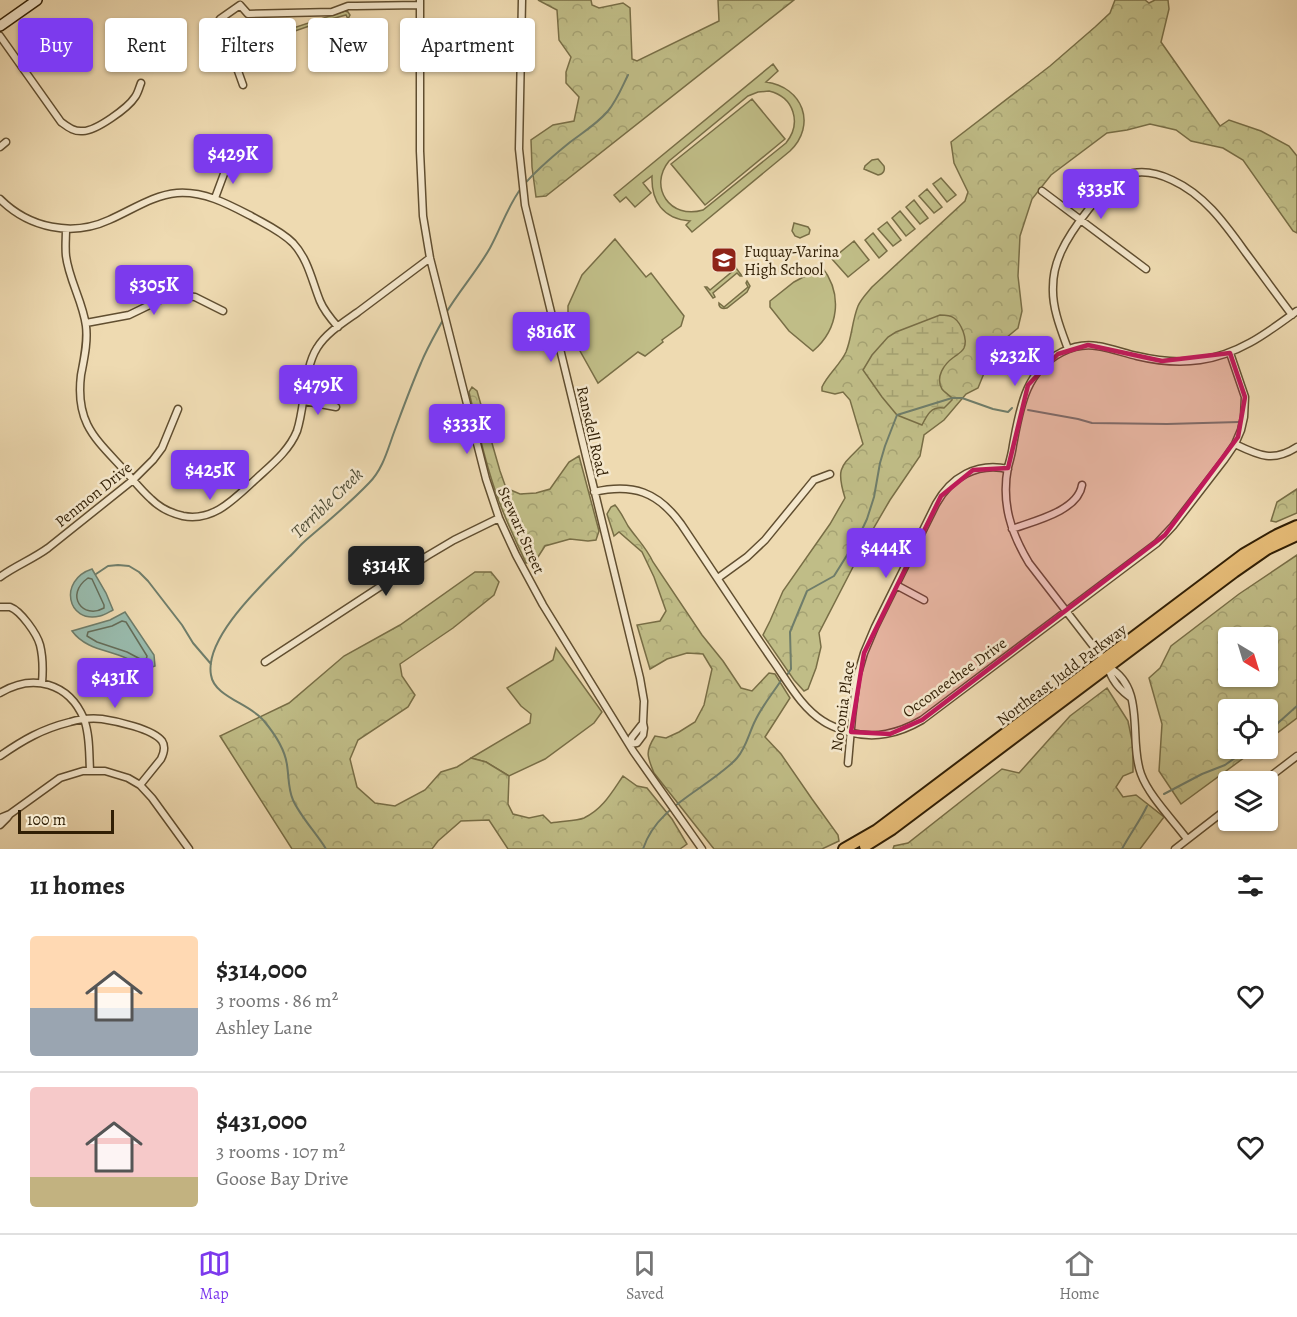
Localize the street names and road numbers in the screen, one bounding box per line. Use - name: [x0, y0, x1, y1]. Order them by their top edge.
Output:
- street label: Ransdell Road: [571, 384, 613, 479]
- street label: Penmon Drive: [51, 457, 137, 533]
- street label: Stewart Street: [492, 483, 550, 578]
- street label: Northeast Judd Parkway: [992, 618, 1132, 731]
- street label: Occoneechee Drive: [898, 632, 1011, 723]
- street label: Noconia Place: [826, 659, 860, 753]

